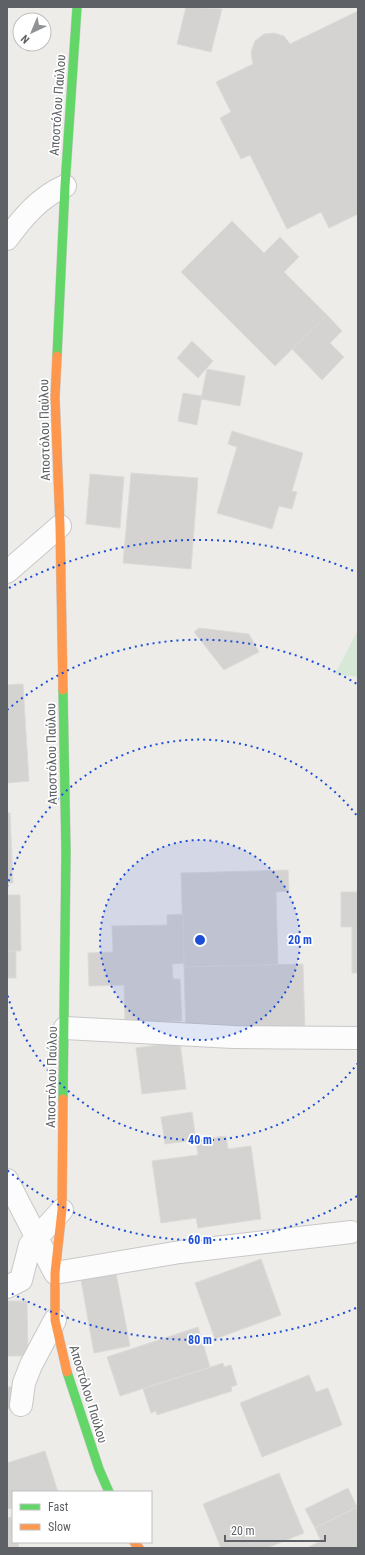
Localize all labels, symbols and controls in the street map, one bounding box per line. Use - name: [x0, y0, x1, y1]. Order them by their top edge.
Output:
- north arrow: [12, 12, 52, 52]
- text: N: [18, 32, 32, 46]
- street label: Αποστόλου Παύλου: [46, 54, 69, 156]
- street label: Αποστόλου Παύλου: [36, 379, 53, 481]
- street label: Αποστόλου Παύλου: [43, 703, 60, 805]
- centre of rings: [193, 933, 207, 947]
- text: 20 m: [288, 933, 312, 947]
- street label: Αποστόλου Παύλου: [43, 1026, 60, 1128]
- text: 40 m: [188, 1133, 212, 1147]
- text: 60 m: [188, 1233, 212, 1247]
- text: 80 m: [188, 1333, 212, 1347]
- street label: Αποστόλου Παύλου: [66, 1343, 111, 1445]
- legend: [12, 1491, 152, 1543]
- text: Fast: [48, 1500, 69, 1514]
- scale bar: [225, 1517, 325, 1543]
- text: Slow: [48, 1520, 71, 1534]
- text: 20 m: [231, 1524, 255, 1538]

